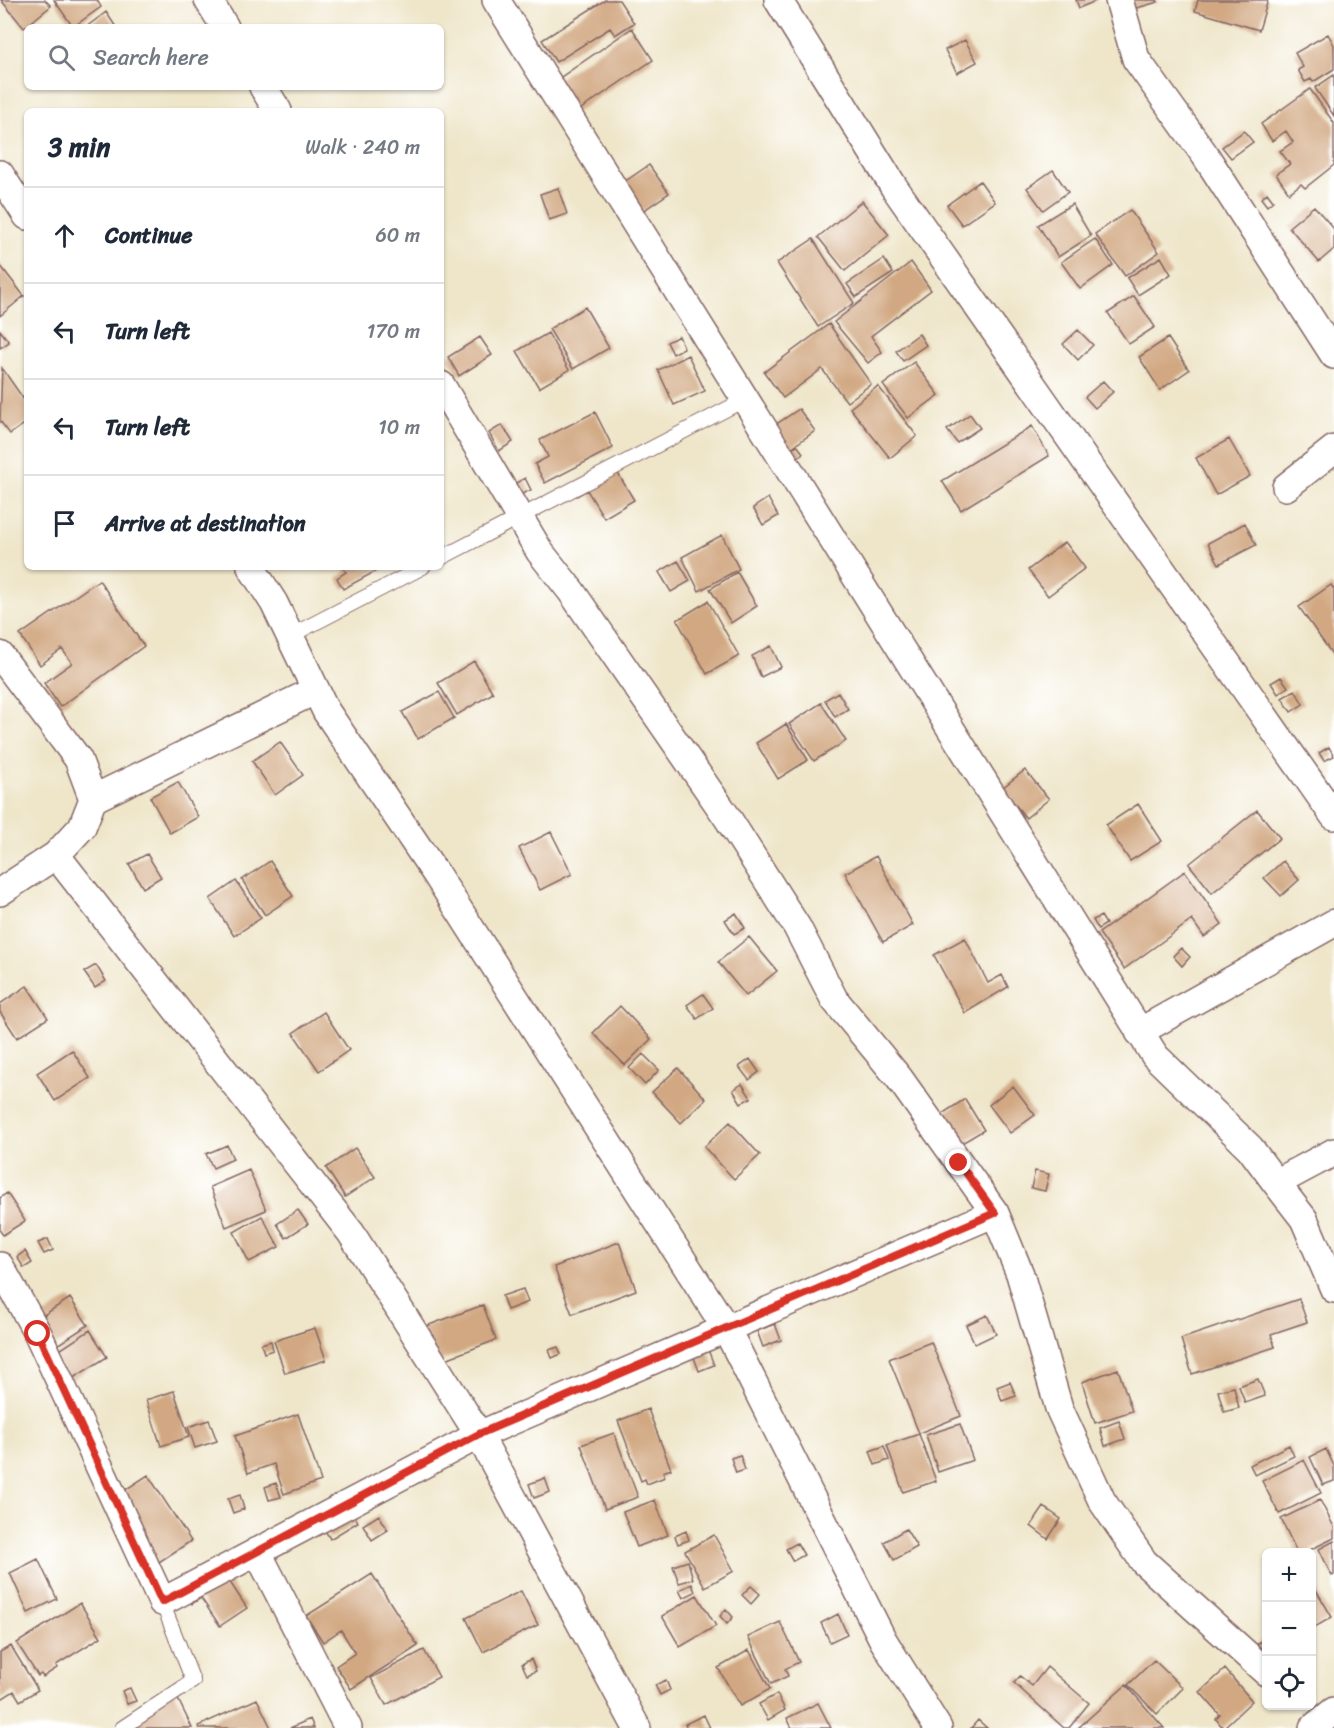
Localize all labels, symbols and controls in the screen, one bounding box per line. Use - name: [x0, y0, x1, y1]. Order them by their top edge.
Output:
- search box: [24, 24, 444, 90]
- text: Search here: [93, 38, 209, 77]
- icon: search: [45, 41, 78, 74]
- text: 3 min: [48, 124, 110, 170]
- text: Walk · 240 m: [305, 130, 420, 165]
- text: Continue: [105, 216, 193, 255]
- text: 60 m: [375, 218, 420, 253]
- icon: ahead: [48, 219, 81, 252]
- text: Turn left: [105, 312, 190, 351]
- text: 170 m: [367, 314, 420, 349]
- icon: left: [48, 315, 81, 348]
- text: Turn left: [105, 408, 190, 447]
- text: 10 m: [378, 410, 420, 445]
- icon: left: [48, 411, 81, 444]
- text: Arrive at destination: [105, 504, 306, 543]
- icon: arrive: [48, 507, 81, 540]
- route end: [945, 1149, 971, 1175]
- route start: [24, 1320, 50, 1346]
- map controls: [1262, 1548, 1316, 1710]
- button: +: [1262, 1548, 1316, 1602]
- button: −: [1262, 1602, 1316, 1656]
- button: locate: [1262, 1656, 1316, 1710]

